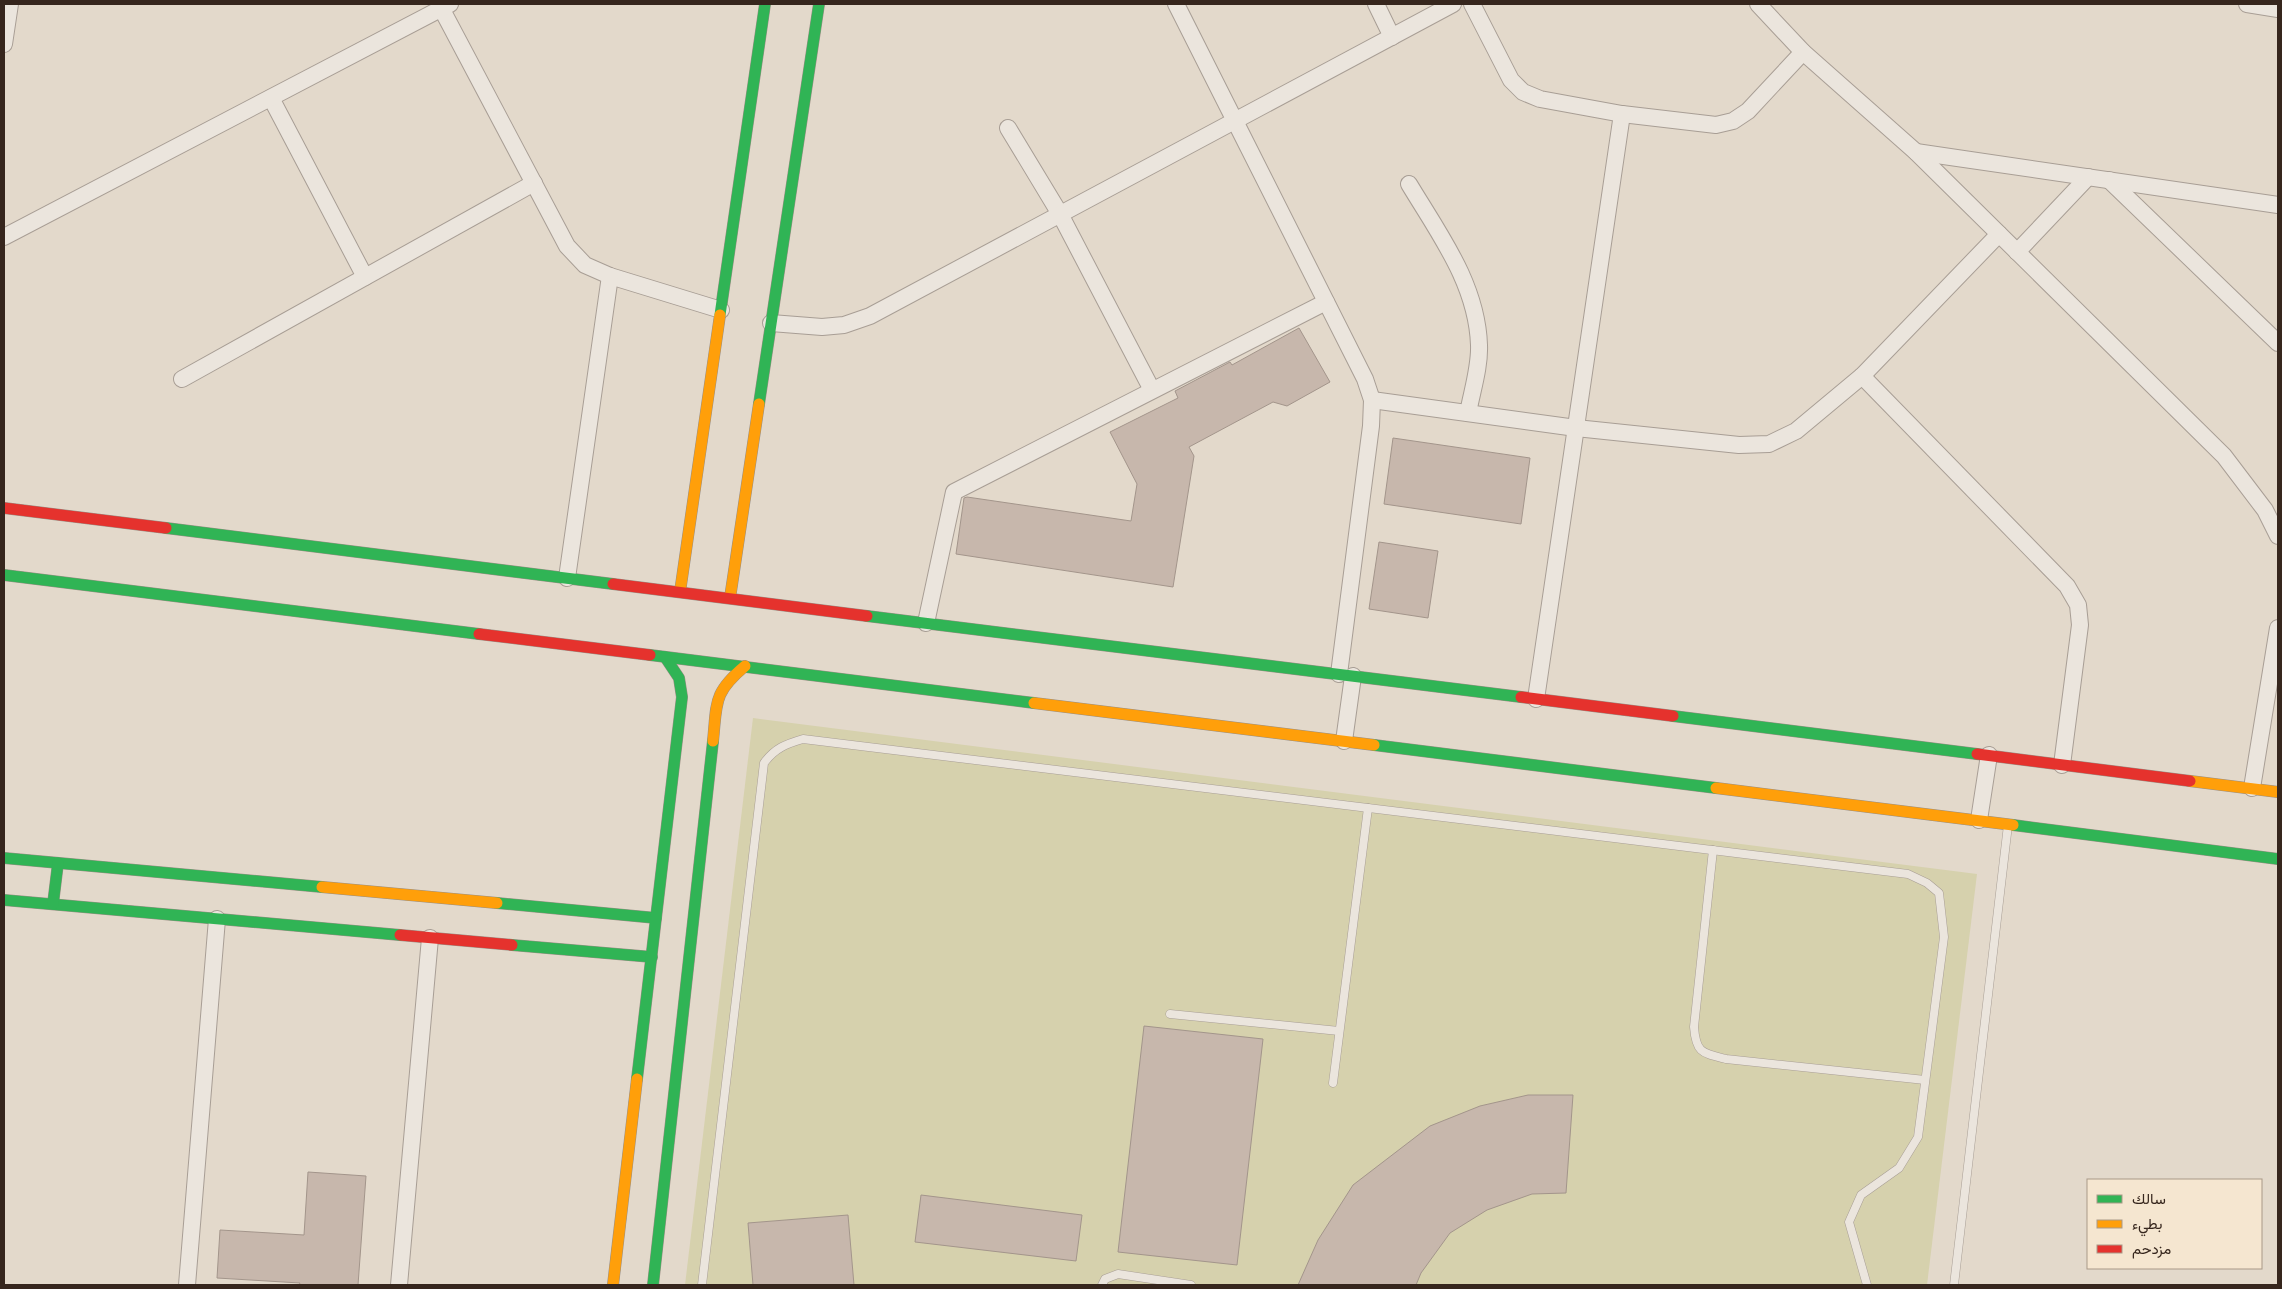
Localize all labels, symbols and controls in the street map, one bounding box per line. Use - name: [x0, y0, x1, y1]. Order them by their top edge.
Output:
- legend: [2087, 1179, 2262, 1269]
- text: سالك: [2132, 1191, 2166, 1207]
- text: بطيء: [2132, 1216, 2162, 1237]
- text: مزدحم: [2132, 1241, 2171, 1259]

